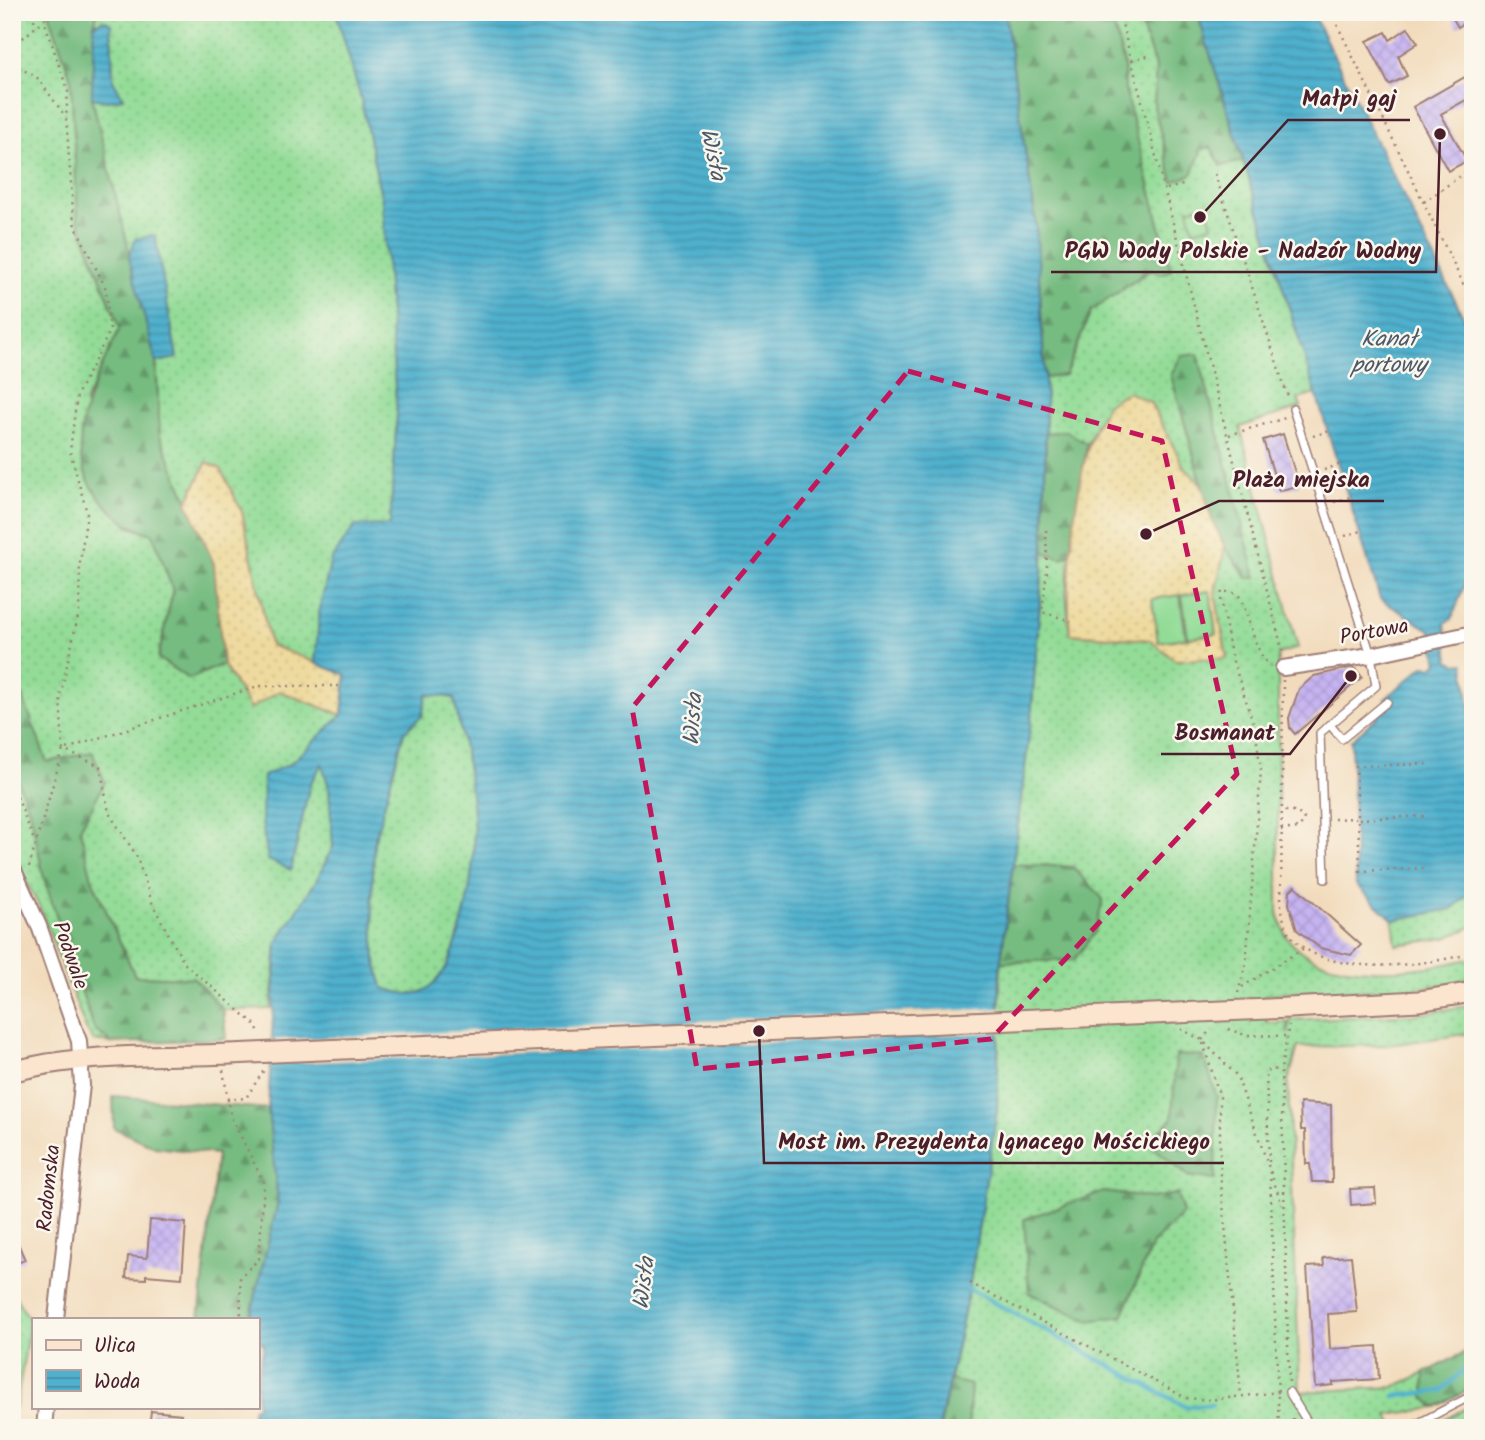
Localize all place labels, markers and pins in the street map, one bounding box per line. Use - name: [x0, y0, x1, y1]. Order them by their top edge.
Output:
- callout: Małpi gaj: [1288, 76, 1410, 120]
- callout: PGW Wody Polskie - Nadzór Wodny: [1051, 228, 1436, 272]
- callout: Plaża miejska: [1219, 457, 1384, 501]
- callout: Bosmanat: [1161, 710, 1290, 754]
- callout: Most im. Prezydenta Ignacego Mościckiego: [764, 1119, 1224, 1163]

